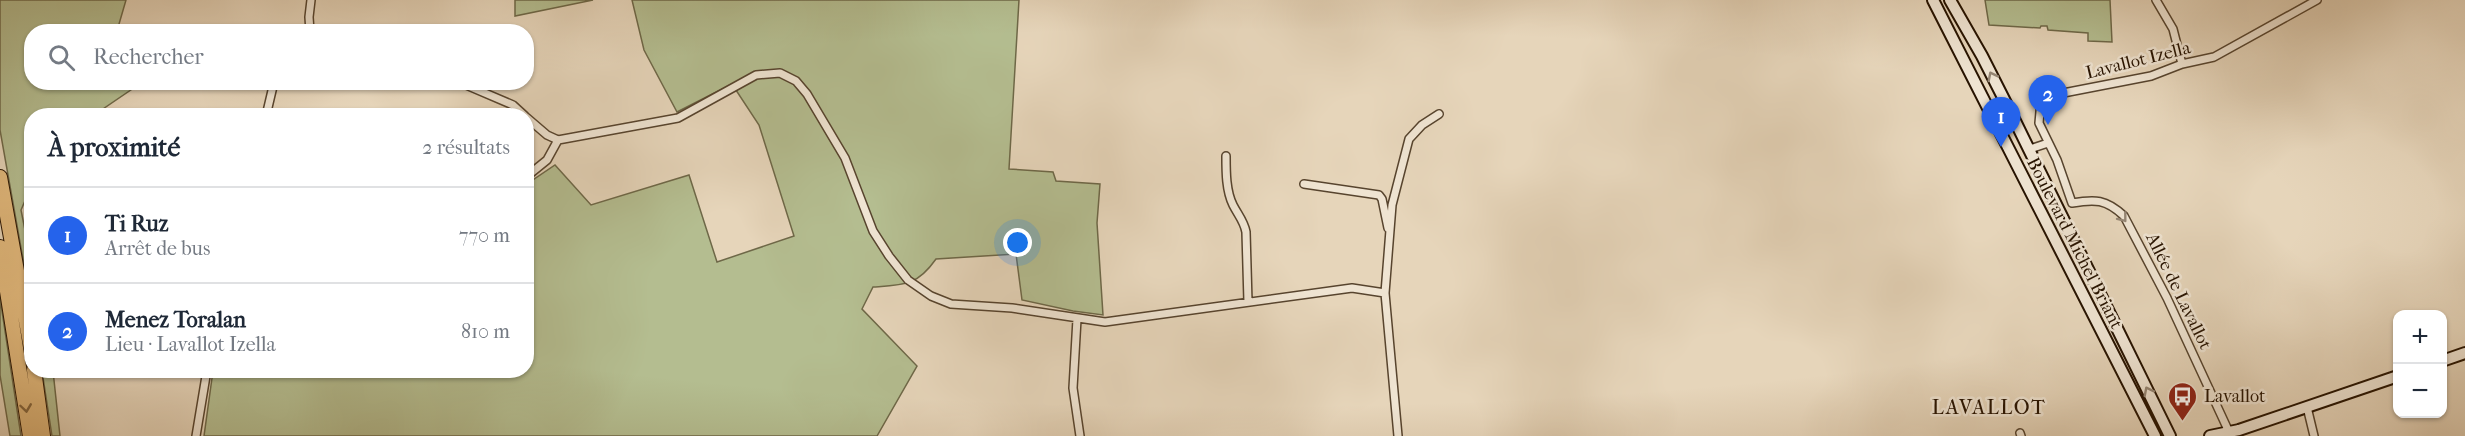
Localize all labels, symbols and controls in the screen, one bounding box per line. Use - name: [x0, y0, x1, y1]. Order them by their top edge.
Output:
- search box: [24, 24, 534, 90]
- street label: Lavallot Izella: [2084, 37, 2193, 84]
- icon: search: [45, 41, 78, 74]
- text: Rechercher: [93, 44, 204, 70]
- one-way arrow: [1988, 71, 2000, 82]
- pin: 2: [2028, 76, 2068, 125]
- pin: 1: [1982, 98, 2020, 147]
- text: À proximité: [48, 132, 180, 163]
- text: 2 résultats: [422, 136, 510, 159]
- street label: Boulevard Michel Briant: [2022, 154, 2127, 333]
- text: Ti Ruz: [105, 211, 168, 237]
- one-way arrow: [2116, 211, 2127, 222]
- text: 1: [64, 224, 71, 247]
- text: 770 m: [459, 224, 510, 247]
- your location: [1003, 228, 1032, 257]
- street label: Allée de Lavallot: [2141, 229, 2216, 353]
- text: Arrêt de bus: [105, 237, 210, 260]
- text: Menez Toralan: [105, 307, 246, 333]
- map controls: [2393, 310, 2447, 418]
- button: +: [2393, 310, 2447, 364]
- text: 2: [62, 320, 73, 343]
- text: 810 m: [461, 320, 510, 343]
- text: Lieu · Lavallot Izella: [105, 333, 276, 356]
- button: −: [2393, 364, 2447, 418]
- bus stop icon: Lavallot: [2167, 380, 2199, 422]
- one-way arrow: [2143, 386, 2155, 397]
- place label: Lavallot: [2204, 386, 2266, 407]
- district label: LAVALLOT: [1932, 396, 2046, 419]
- one-way arrow: [19, 404, 31, 413]

